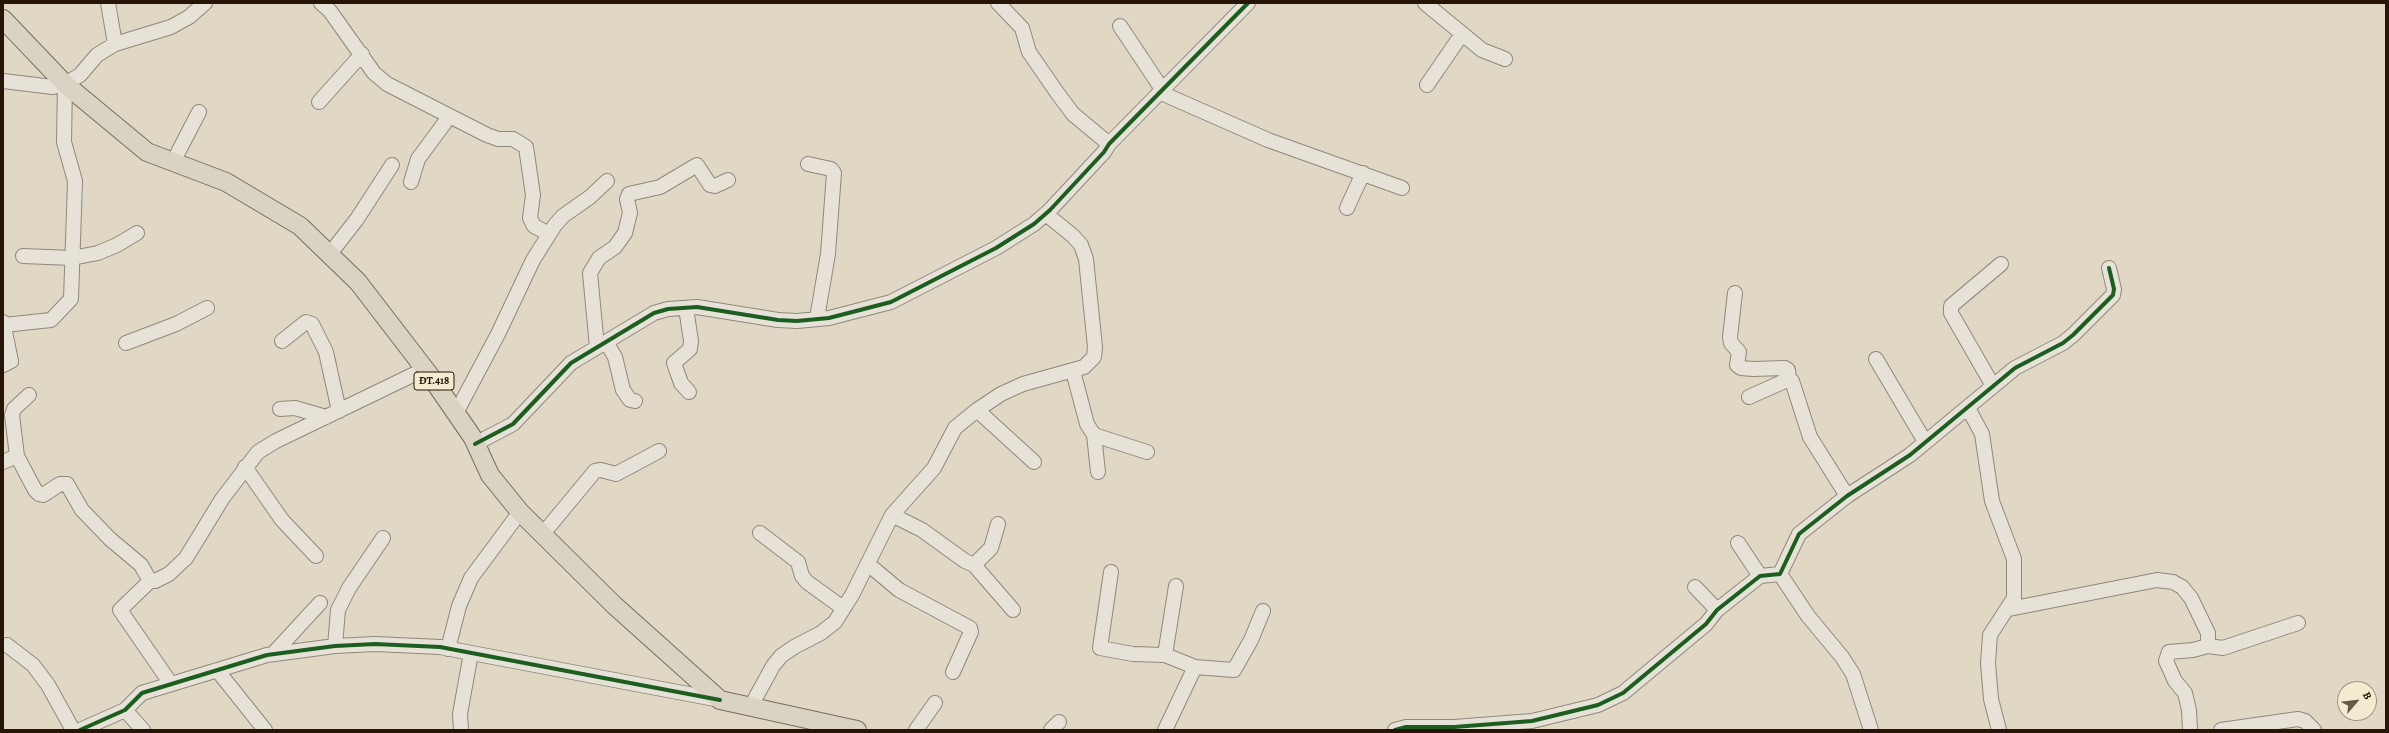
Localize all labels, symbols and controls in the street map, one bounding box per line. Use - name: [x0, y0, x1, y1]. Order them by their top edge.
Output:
- road number: ĐT.418: [414, 372, 454, 390]
- north arrow: [2337, 681, 2377, 721]
- text: B: [2359, 689, 2375, 702]

